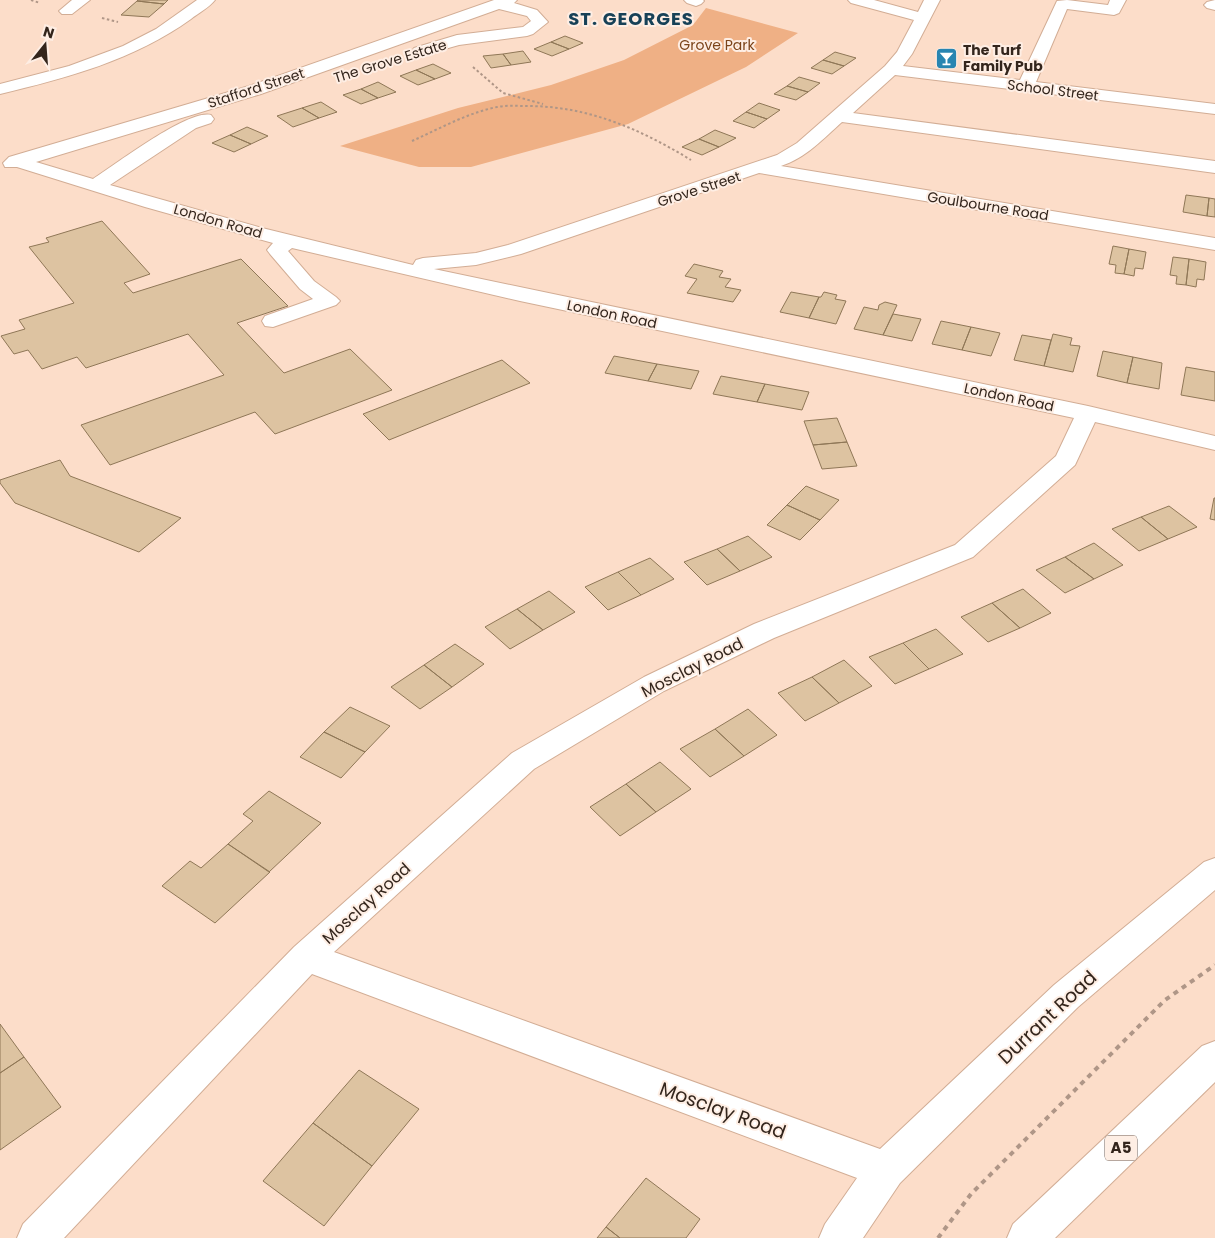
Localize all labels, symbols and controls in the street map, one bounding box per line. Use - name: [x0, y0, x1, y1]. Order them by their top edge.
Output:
- district label: ST. GEORGES: [568, 6, 694, 31]
- north arrow: [20, 20, 70, 70]
- text: N: [41, 21, 57, 44]
- street label: The Grove Estate: [331, 34, 449, 88]
- park label: Grove Park: [679, 35, 755, 55]
- place label: The Turf Family Pub: [963, 40, 1043, 76]
- bar icon: The Turf Family Pub: [935, 46, 959, 70]
- street label: Stafford Street: [205, 63, 307, 113]
- street label: School Street: [1006, 74, 1100, 106]
- street label: Grove Street: [655, 166, 743, 212]
- street label: Goulbourne Road: [926, 187, 1050, 225]
- street label: London Road: [171, 199, 265, 243]
- street label: London Road: [565, 295, 659, 333]
- street label: London Road: [962, 378, 1056, 416]
- street label: Mosclay Road: [637, 632, 747, 703]
- street label: Mosclay Road: [317, 857, 416, 949]
- street label: Durrant Road: [992, 964, 1103, 1070]
- street label: Mosclay Road: [656, 1075, 790, 1146]
- road number: A5: [1105, 1136, 1137, 1160]

